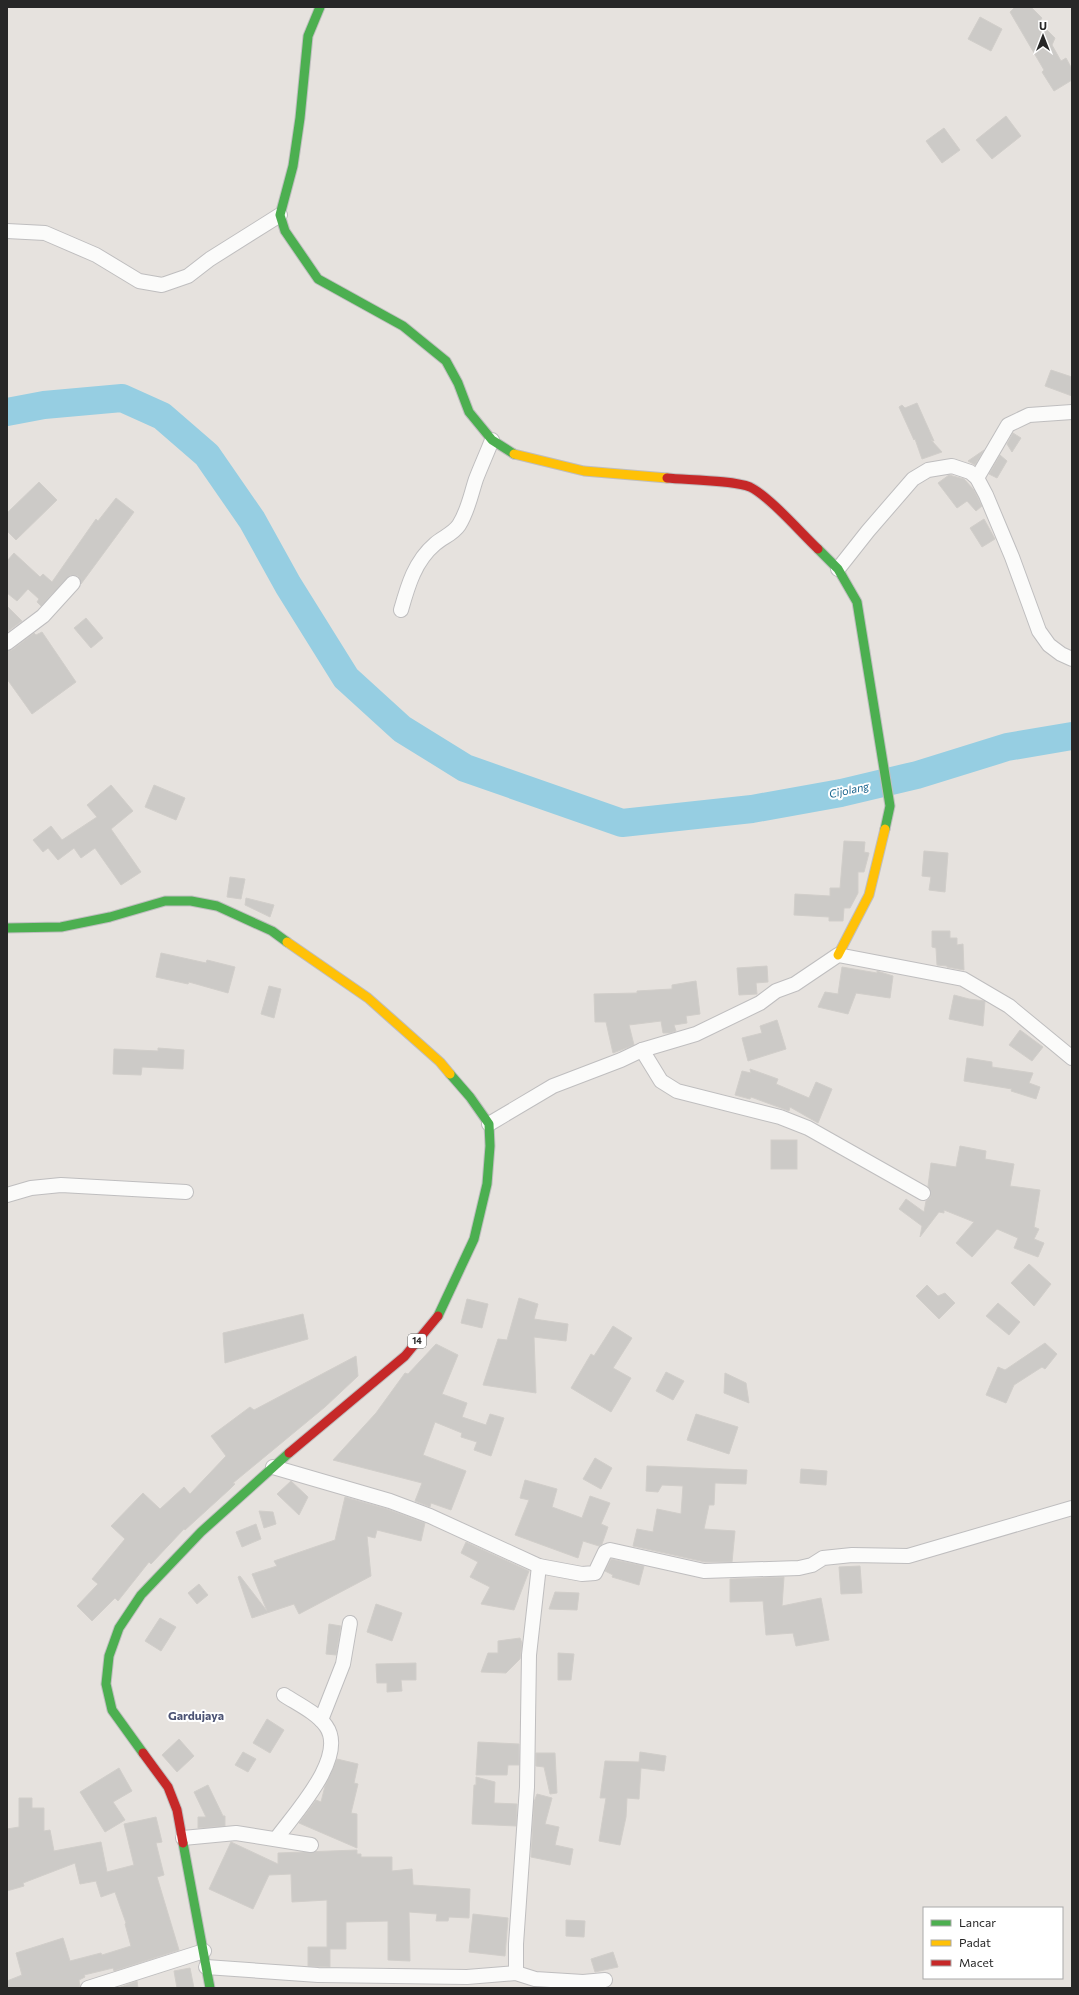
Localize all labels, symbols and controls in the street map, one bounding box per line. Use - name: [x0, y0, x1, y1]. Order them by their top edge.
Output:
- north arrow: [1023, 16, 1063, 56]
- text: U: [1039, 19, 1047, 32]
- water label: Cijolang: [828, 779, 871, 800]
- road number: 14: [408, 1334, 426, 1348]
- district label: Gardujaya: [168, 1708, 224, 1722]
- legend: [923, 1907, 1063, 1979]
- text: Lancar: [959, 1915, 996, 1929]
- text: Padat: [959, 1935, 991, 1949]
- text: Macet: [959, 1955, 994, 1969]

